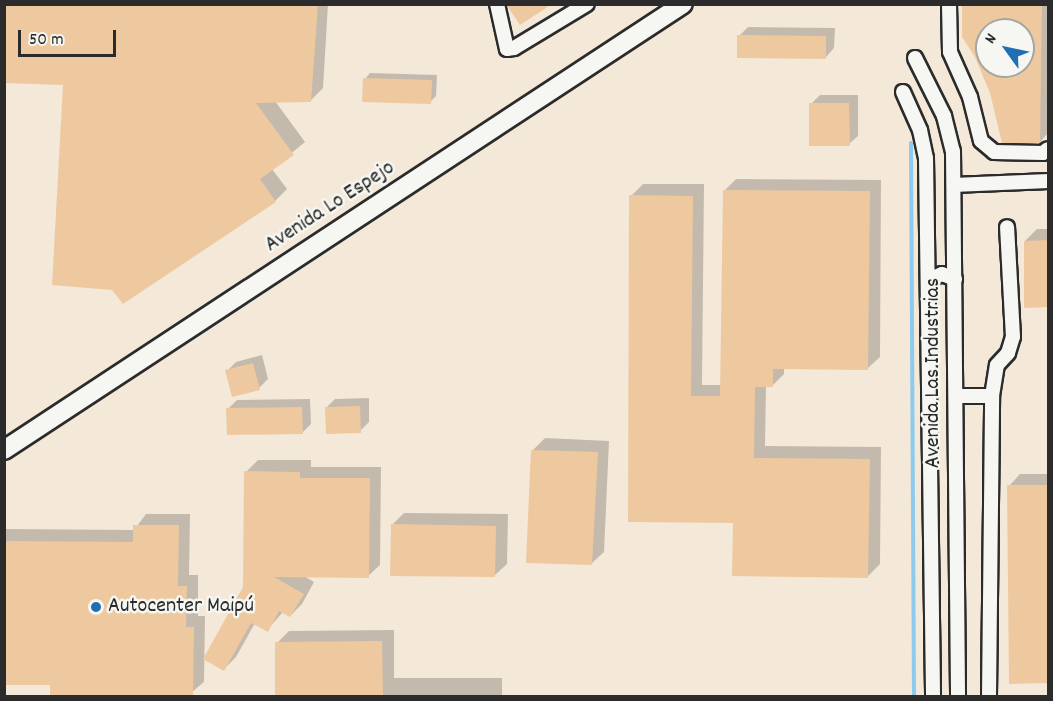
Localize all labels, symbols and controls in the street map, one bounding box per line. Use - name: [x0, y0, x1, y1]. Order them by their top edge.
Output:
- scale bar: [21, 18, 118, 56]
- north arrow: [975, 18, 1035, 78]
- text: 50 m: [29, 28, 64, 53]
- text: N: [979, 29, 1003, 49]
- street label: Avenida Lo Espejo: [260, 155, 400, 259]
- street label: Avenida Las Industrias: [921, 278, 947, 468]
- place label: Autocenter Maipú: [108, 594, 254, 620]
- marker: Autocenter Maipú: [89, 600, 103, 614]

